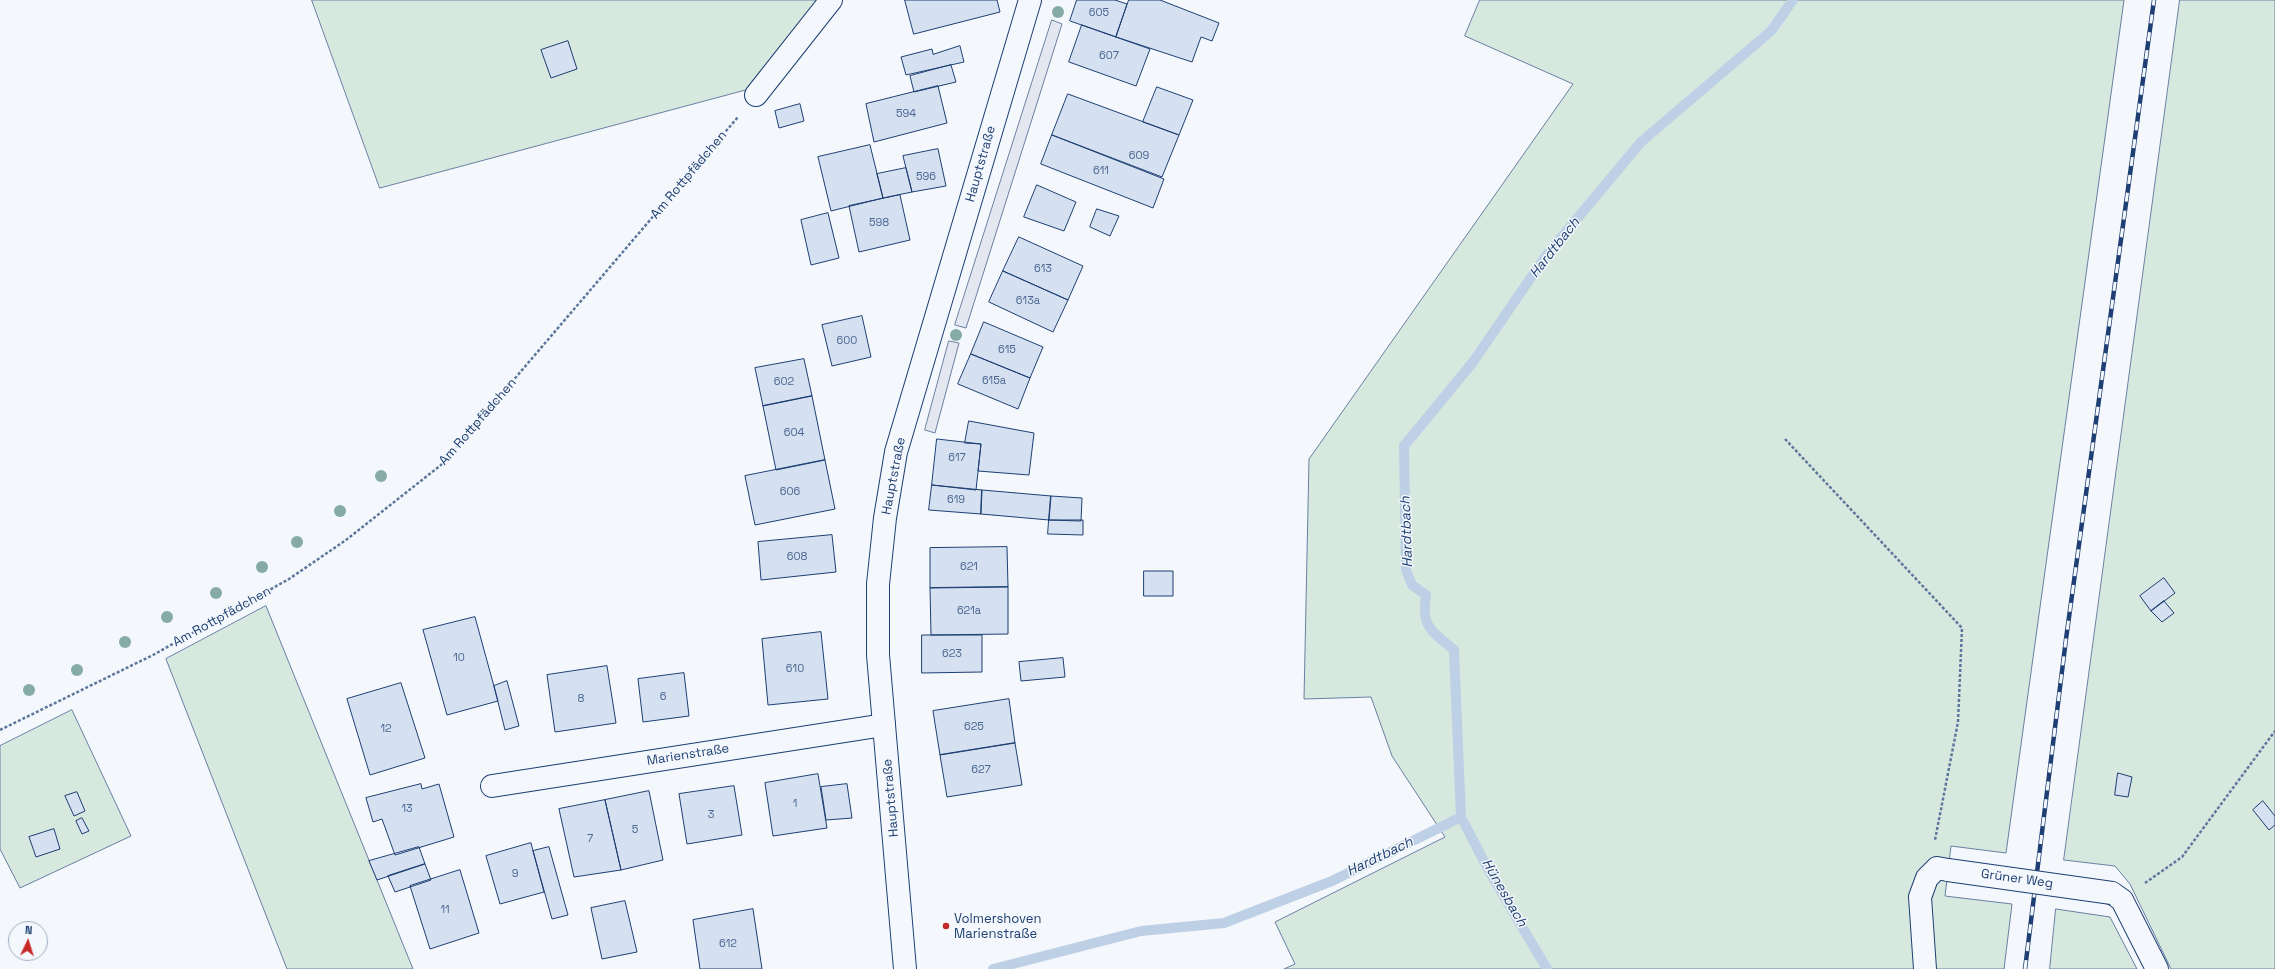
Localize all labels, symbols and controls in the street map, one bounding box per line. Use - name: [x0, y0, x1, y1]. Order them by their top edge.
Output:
- house number: 605: [1089, 6, 1109, 20]
- house number: 607: [1099, 49, 1119, 63]
- house number: 594: [896, 107, 916, 121]
- street label: Hauptstraße: [963, 124, 999, 204]
- street label: Am Rottpfädchen: [648, 128, 730, 222]
- house number: 609: [1129, 149, 1149, 163]
- house number: 611: [1093, 164, 1109, 178]
- house number: 596: [916, 170, 936, 184]
- water label: Hardtbach: [1526, 215, 1584, 281]
- house number: 598: [869, 216, 889, 230]
- house number: 613: [1034, 262, 1052, 276]
- house number: 613a: [1016, 294, 1040, 308]
- house number: 600: [837, 334, 857, 348]
- house number: 615: [998, 343, 1016, 357]
- house number: 615a: [982, 374, 1006, 388]
- street label: Am Rottpfädchen: [436, 375, 520, 469]
- house number: 602: [774, 375, 794, 389]
- house number: 604: [784, 426, 804, 440]
- street label: Hauptstraße: [879, 436, 909, 516]
- house number: 617: [948, 451, 966, 465]
- house number: 606: [780, 485, 800, 499]
- house number: 619: [947, 493, 965, 507]
- water label: Hardtbach: [1397, 496, 1417, 568]
- house number: 608: [787, 550, 807, 564]
- house number: 621: [960, 560, 978, 574]
- street label: Am Rottpfädchen: [170, 584, 274, 650]
- house number: 621a: [957, 604, 981, 618]
- house number: 623: [942, 647, 962, 661]
- house number: 10: [453, 651, 465, 665]
- house number: 610: [786, 662, 804, 676]
- house number: 6: [660, 690, 666, 704]
- house number: 8: [578, 692, 584, 706]
- house number: 625: [964, 720, 984, 734]
- house number: 12: [380, 722, 392, 736]
- street label: Marienstraße: [646, 741, 730, 769]
- street label: Hauptstraße: [880, 758, 902, 838]
- house number: 627: [971, 763, 991, 777]
- house number: 1: [793, 797, 797, 811]
- house number: 13: [401, 802, 413, 816]
- house number: 3: [708, 808, 714, 822]
- house number: 5: [632, 823, 638, 837]
- house number: 7: [587, 832, 593, 846]
- water label: Hardtbach: [1344, 834, 1416, 880]
- water label: Hünesbach: [1478, 856, 1530, 930]
- street label: Grüner Weg: [1980, 866, 2054, 892]
- house number: 9: [512, 867, 518, 881]
- house number: 11: [440, 903, 450, 917]
- place label: Volmershoven Marienstraße: [954, 911, 1041, 942]
- north arrow: [8, 921, 48, 961]
- marker: Volmershoven Marienstraße: [941, 921, 951, 931]
- text: N: [25, 923, 33, 937]
- house number: 612: [719, 937, 737, 951]

